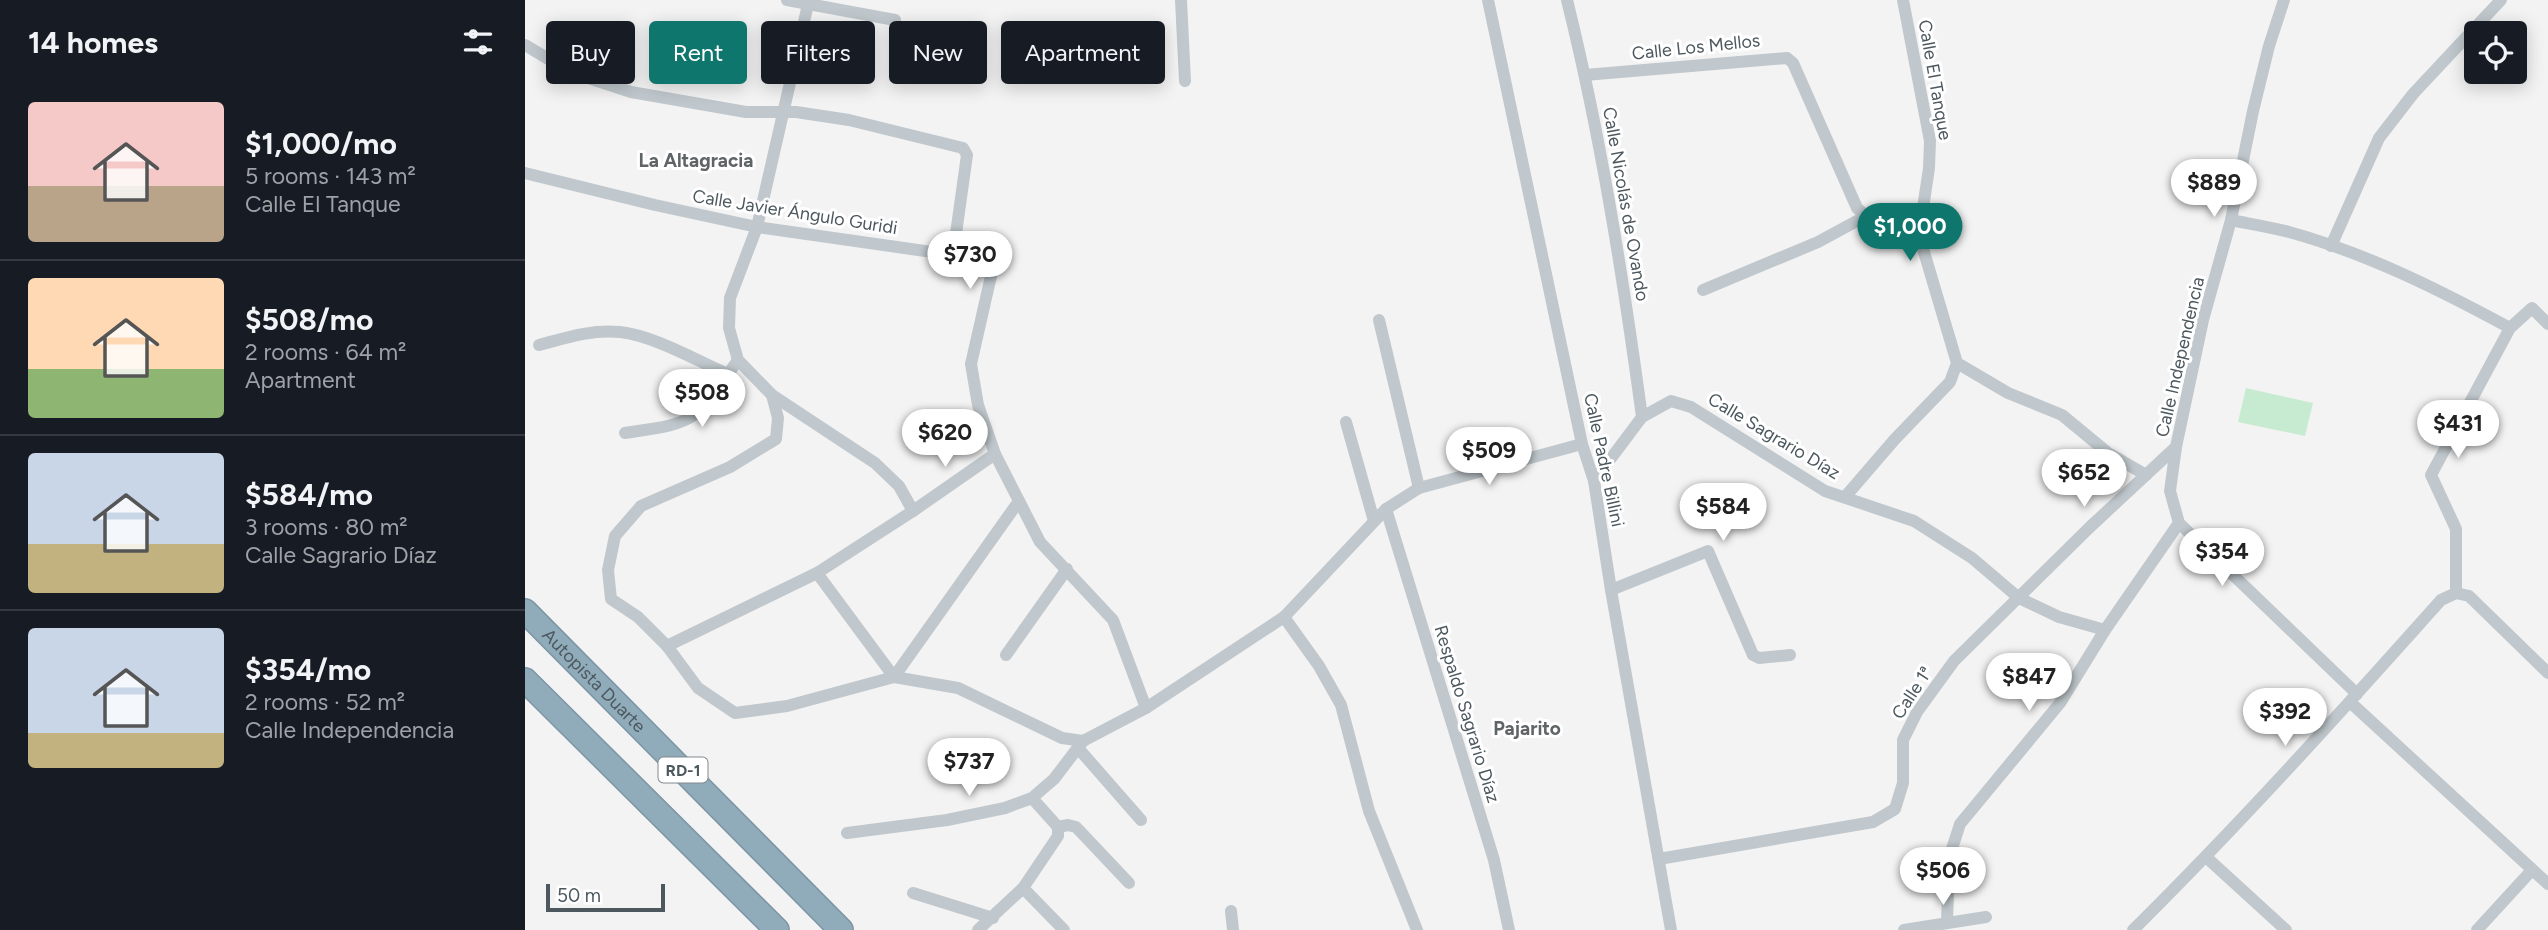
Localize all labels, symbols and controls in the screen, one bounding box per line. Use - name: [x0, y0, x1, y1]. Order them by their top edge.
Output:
- street label: Calle El Tanque: [1914, 18, 1956, 142]
- chip: Buy: [546, 21, 635, 84]
- chip: Rent: [649, 21, 747, 84]
- chip: Filters: [761, 21, 875, 84]
- chip: New: [889, 21, 987, 84]
- chip: Apartment: [1001, 21, 1165, 84]
- map controls: [2464, 21, 2527, 84]
- button: locate: [2464, 21, 2527, 84]
- icon: filters: [459, 23, 497, 61]
- text: 14 homes: [28, 24, 158, 61]
- street label: Calle Los Mellos: [1631, 29, 1761, 65]
- street label: Calle Nicolás de Ovando: [1598, 105, 1654, 303]
- text: $1,000/mo: [245, 125, 397, 162]
- icon: home: [84, 130, 168, 214]
- district label: La Altagracia: [639, 149, 753, 172]
- pin: $889: [2173, 160, 2255, 219]
- text: 5 rooms · 143 m²: [245, 162, 416, 190]
- text: $889: [2187, 168, 2241, 196]
- street label: Calle Javier Ángulo Guridi: [691, 185, 899, 239]
- text: Calle El Tanque: [245, 190, 401, 218]
- pin: $1,000: [1853, 204, 1967, 263]
- text: $1,000: [1873, 212, 1947, 240]
- pin: $730: [929, 232, 1011, 291]
- text: $730: [943, 240, 997, 268]
- street label: Calle Independencia: [2151, 275, 2209, 439]
- text: $508/mo: [245, 301, 373, 338]
- icon: home: [84, 306, 168, 390]
- text: 2 rooms · 64 m²: [245, 338, 406, 366]
- text: Apartment: [245, 366, 356, 394]
- pin: $508: [661, 370, 743, 429]
- text: $508: [674, 378, 730, 406]
- street label: Calle Sagrario Díaz: [1704, 388, 1844, 484]
- street label: Calle Padre Billini: [1579, 391, 1629, 529]
- pin: $431: [2417, 400, 2499, 460]
- text: $431: [2433, 409, 2483, 437]
- pin: $620: [904, 410, 986, 469]
- text: $620: [918, 418, 972, 446]
- pin: $509: [1448, 428, 1530, 487]
- text: $509: [1462, 436, 1516, 464]
- pin: $652: [2043, 449, 2125, 509]
- text: $652: [2058, 458, 2110, 486]
- text: $584/mo: [245, 476, 373, 513]
- icon: home: [84, 481, 168, 565]
- pin: $584: [1682, 484, 1764, 543]
- text: $584: [1696, 492, 1750, 520]
- text: 3 rooms · 80 m²: [245, 513, 408, 541]
- pin: $354: [2181, 528, 2263, 588]
- text: $354: [2195, 537, 2249, 565]
- text: Calle Sagrario Díaz: [245, 541, 437, 569]
- street label: Respaldo Sagrario Díaz: [1430, 623, 1505, 806]
- street label: Autopista Duarte: [538, 624, 650, 737]
- text: $354/mo: [245, 651, 371, 688]
- pin: $847: [1988, 654, 2070, 713]
- icon: home: [84, 656, 168, 740]
- text: $847: [2002, 662, 2056, 690]
- street label: Calle 1ª: [1887, 663, 1937, 723]
- text: 2 rooms · 52 m²: [245, 688, 405, 716]
- pin: $392: [2244, 688, 2326, 748]
- text: $392: [2259, 697, 2311, 725]
- text: Calle Independencia: [245, 716, 454, 744]
- district label: Pajarito: [1493, 717, 1561, 740]
- pin: $737: [928, 738, 1010, 798]
- text: $737: [943, 747, 995, 775]
- road number: RD-1: [659, 758, 707, 782]
- pin: $506: [1902, 848, 1984, 907]
- text: $506: [1916, 856, 1970, 884]
- scale bar: [546, 881, 665, 913]
- text: 50 m: [557, 884, 601, 907]

